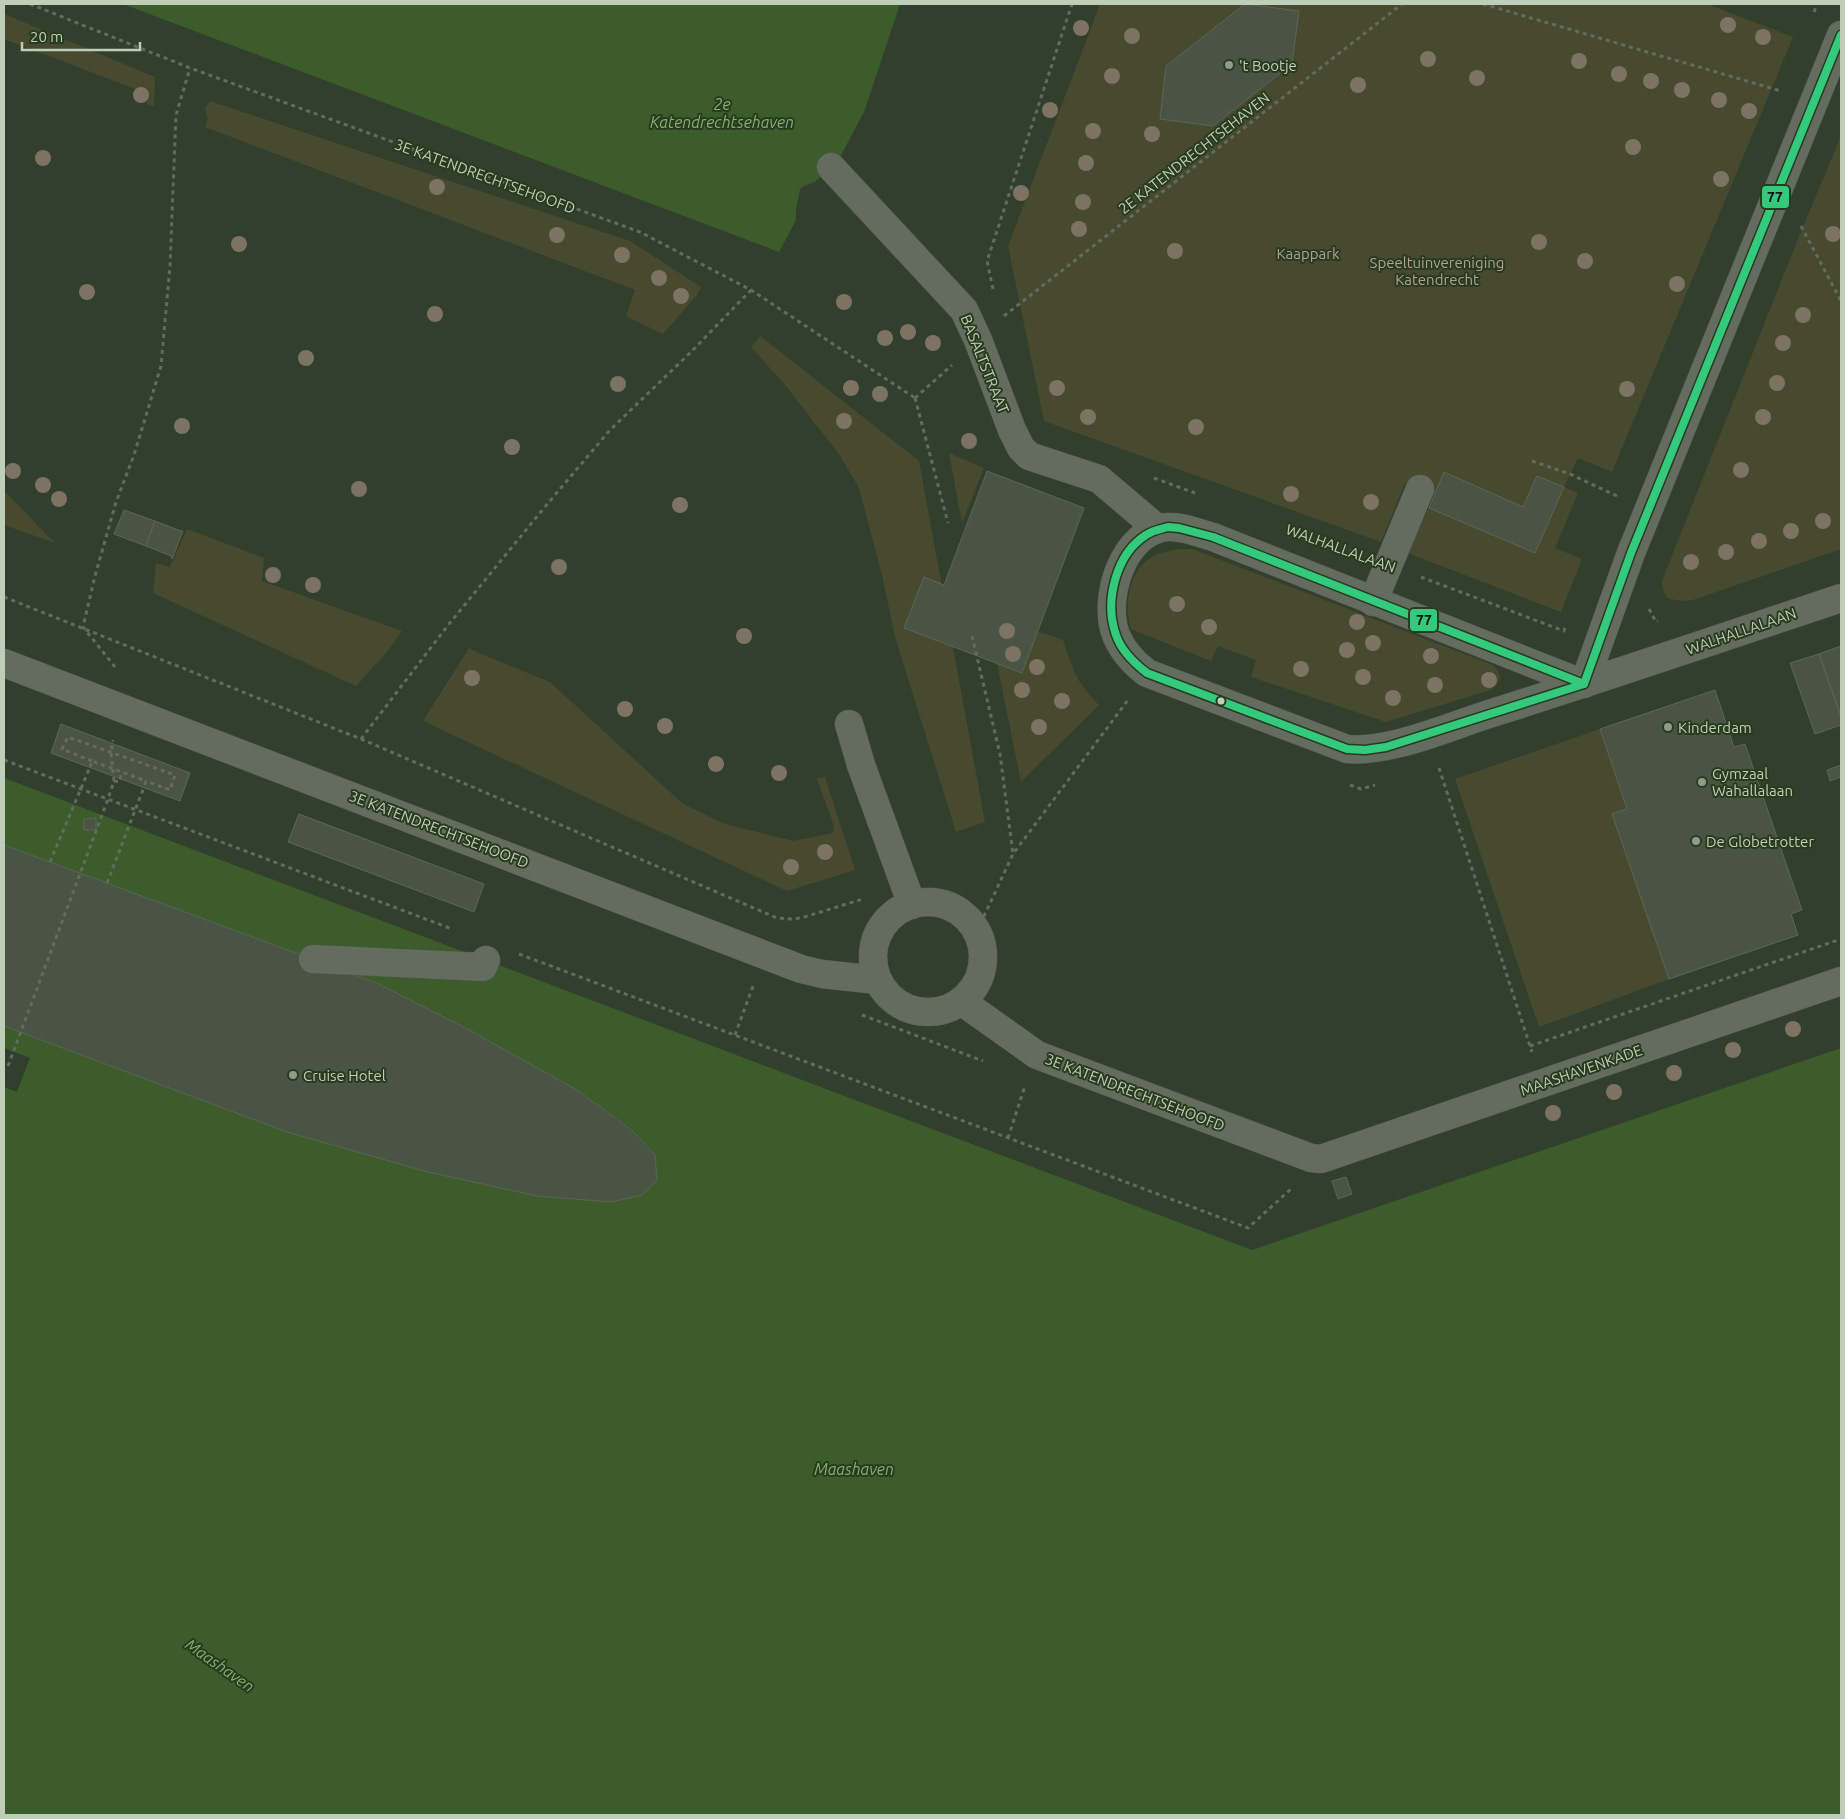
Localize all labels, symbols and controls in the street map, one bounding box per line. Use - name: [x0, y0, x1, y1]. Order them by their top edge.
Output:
- scale bar: [22, 20, 140, 52]
- text: 20 m: [30, 28, 63, 45]
- place label: 't Bootje: [1239, 57, 1297, 74]
- marker: 't Bootje: [1223, 59, 1235, 71]
- street label: 2E KATENDRECHTSEHAVEN: [1115, 89, 1273, 217]
- water label: 2e Katendrechtsehaven: [650, 95, 794, 131]
- street label: 3E KATENDRECHTSEHOOFD: [392, 135, 578, 217]
- line badge: 77: [1761, 185, 1790, 209]
- text: 77: [1767, 189, 1783, 205]
- park label: Kaappark: [1276, 245, 1340, 262]
- park label: Speeltuinvereniging Katendrecht: [1370, 254, 1504, 288]
- street label: BASALTSTRAAT: [957, 312, 1013, 417]
- street label: WALHALLALAAN: [1284, 520, 1398, 576]
- street label: WALHALLALAAN: [1684, 604, 1798, 658]
- line badge: 77: [1409, 608, 1438, 632]
- text: 77: [1416, 612, 1432, 628]
- unlabelled marker: [1216, 696, 1226, 706]
- place label: Kinderdam: [1678, 719, 1752, 736]
- marker: Kinderdam: [1662, 721, 1674, 733]
- place label: Gymzaal Wahallalaan: [1712, 765, 1793, 799]
- marker: Gymzaal Wahallalaan: [1696, 776, 1708, 788]
- street label: 3E KATENDRECHTSEHOOFD: [347, 787, 531, 871]
- place label: De Globetrotter: [1706, 833, 1814, 850]
- marker: De Globetrotter: [1690, 835, 1702, 847]
- street label: MAASHAVENKADE: [1518, 1041, 1644, 1099]
- street label: 3E KATENDRECHTSEHOOFD: [1043, 1050, 1227, 1134]
- place label: Cruise Hotel: [303, 1067, 386, 1084]
- marker: Cruise Hotel: [287, 1069, 299, 1081]
- water label: Maashaven: [814, 1460, 894, 1478]
- water label: Maashaven: [182, 1635, 258, 1695]

